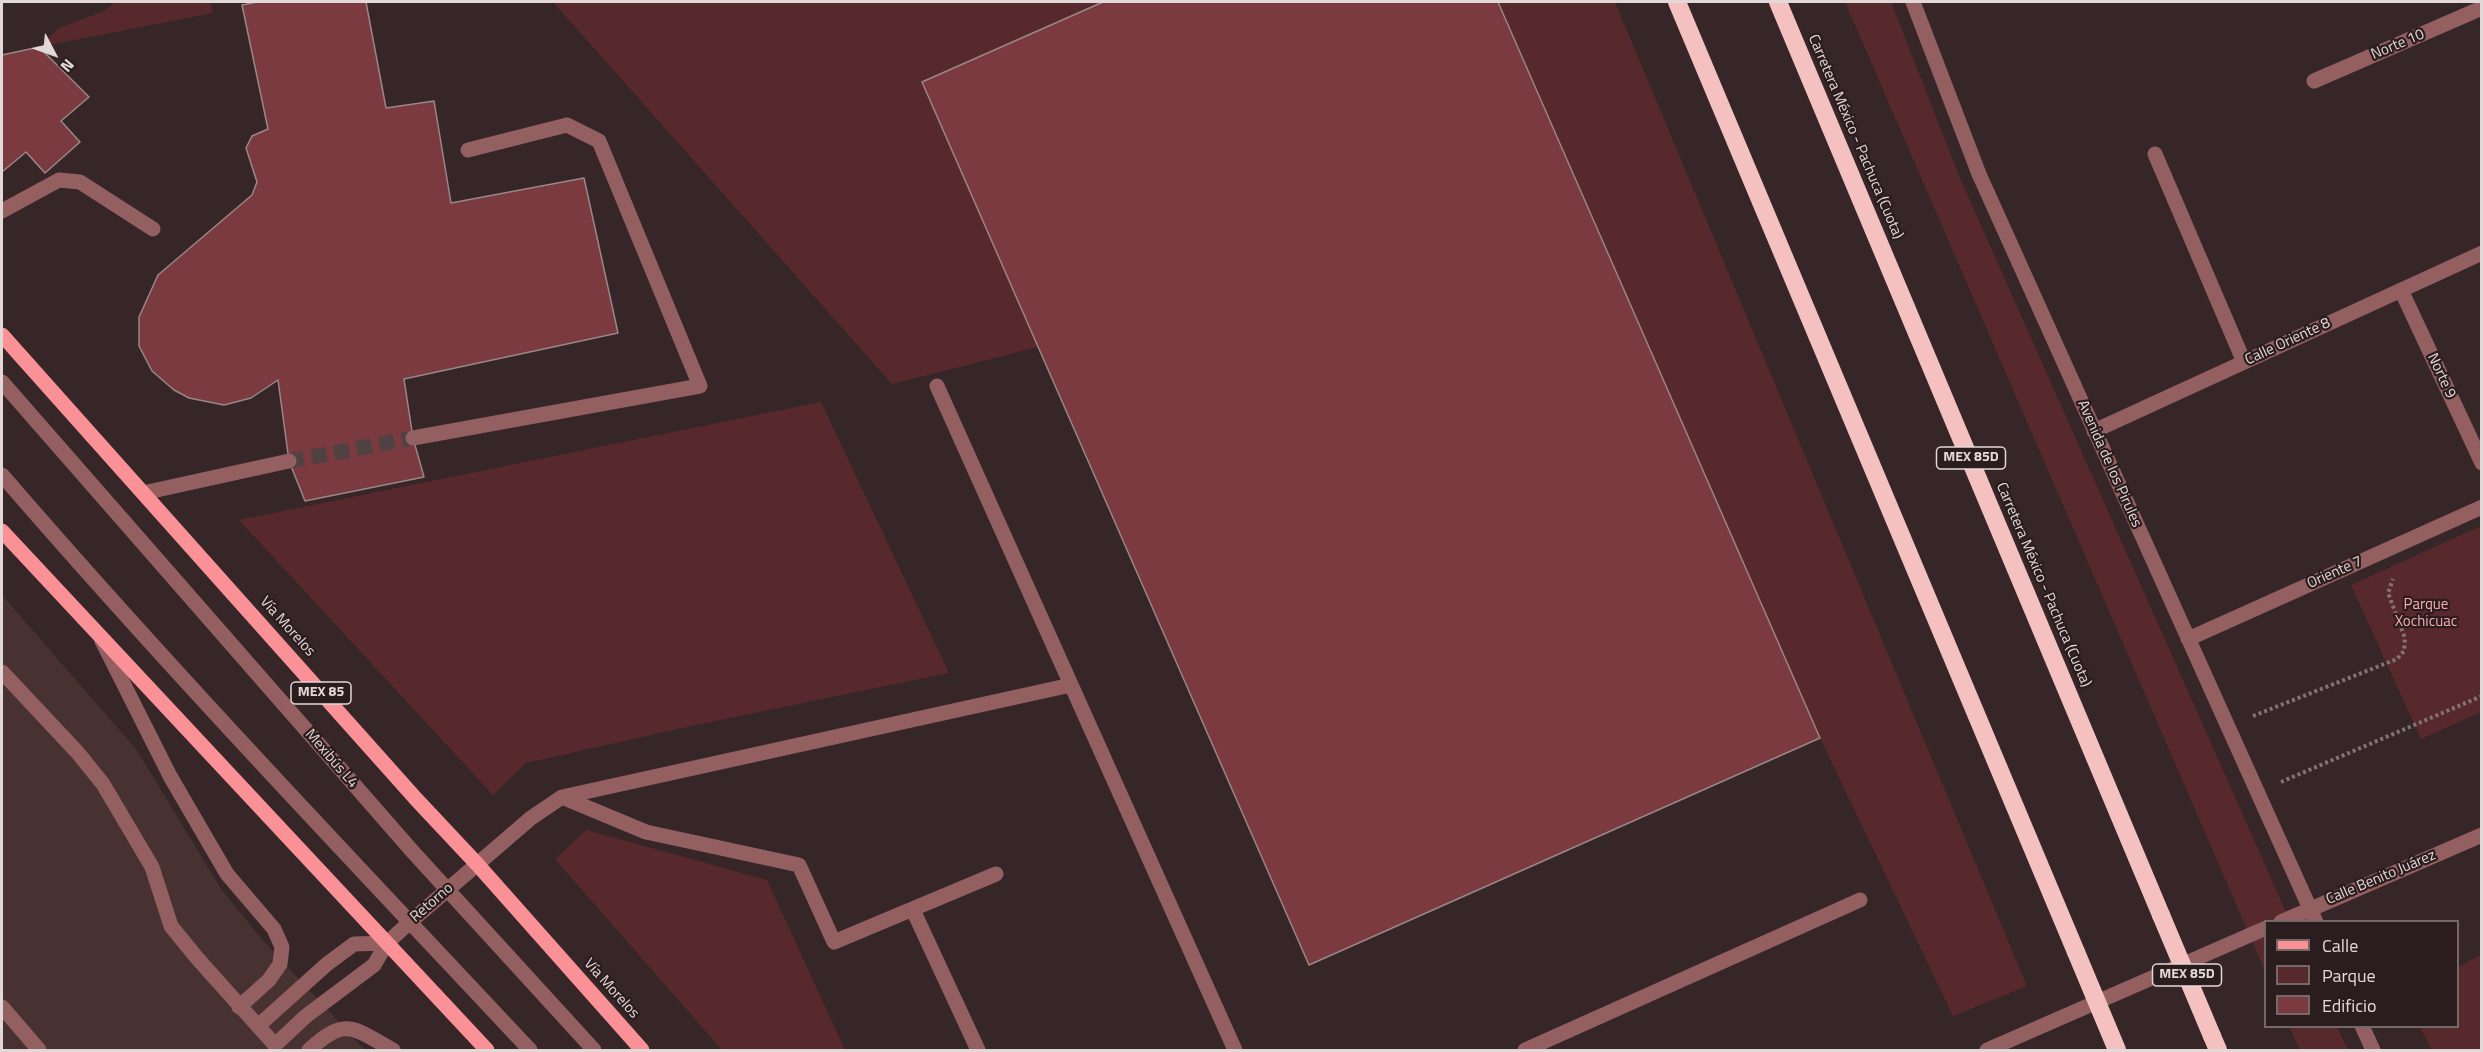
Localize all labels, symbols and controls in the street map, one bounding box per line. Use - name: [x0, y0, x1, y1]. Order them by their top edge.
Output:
- north arrow: [24, 24, 84, 84]
- street label: Norte 10: [2369, 26, 2427, 64]
- street label: Carretera México - Pachuca (Cuota): [1804, 32, 1906, 242]
- text: N: [55, 54, 80, 78]
- street label: Calle Oriente 8: [2243, 314, 2333, 370]
- street label: Norte 9: [2423, 351, 2459, 401]
- street label: Avenida de los Pirules: [2073, 398, 2145, 530]
- road number: MEX 85D: [1936, 447, 2006, 469]
- street label: Carretera México - Pachuca (Cuota): [1992, 480, 2094, 690]
- street label: Oriente 7: [2305, 553, 2365, 593]
- street label: Vía Morelos: [255, 593, 319, 661]
- park label: Parque Xochicuac: [2395, 596, 2457, 631]
- road number: MEX 85: [291, 682, 351, 704]
- street label: Mexibús L4: [301, 726, 361, 792]
- street label: Calle Benito Juárez: [2323, 847, 2439, 909]
- street label: Retorno: [407, 879, 457, 927]
- legend: [2264, 920, 2459, 1028]
- text: Calle: [2322, 932, 2358, 959]
- street label: Vía Morelos: [579, 955, 643, 1023]
- text: Parque: [2322, 962, 2376, 989]
- road number: MEX 85D: [2152, 964, 2222, 986]
- text: Edificio: [2322, 992, 2376, 1019]

